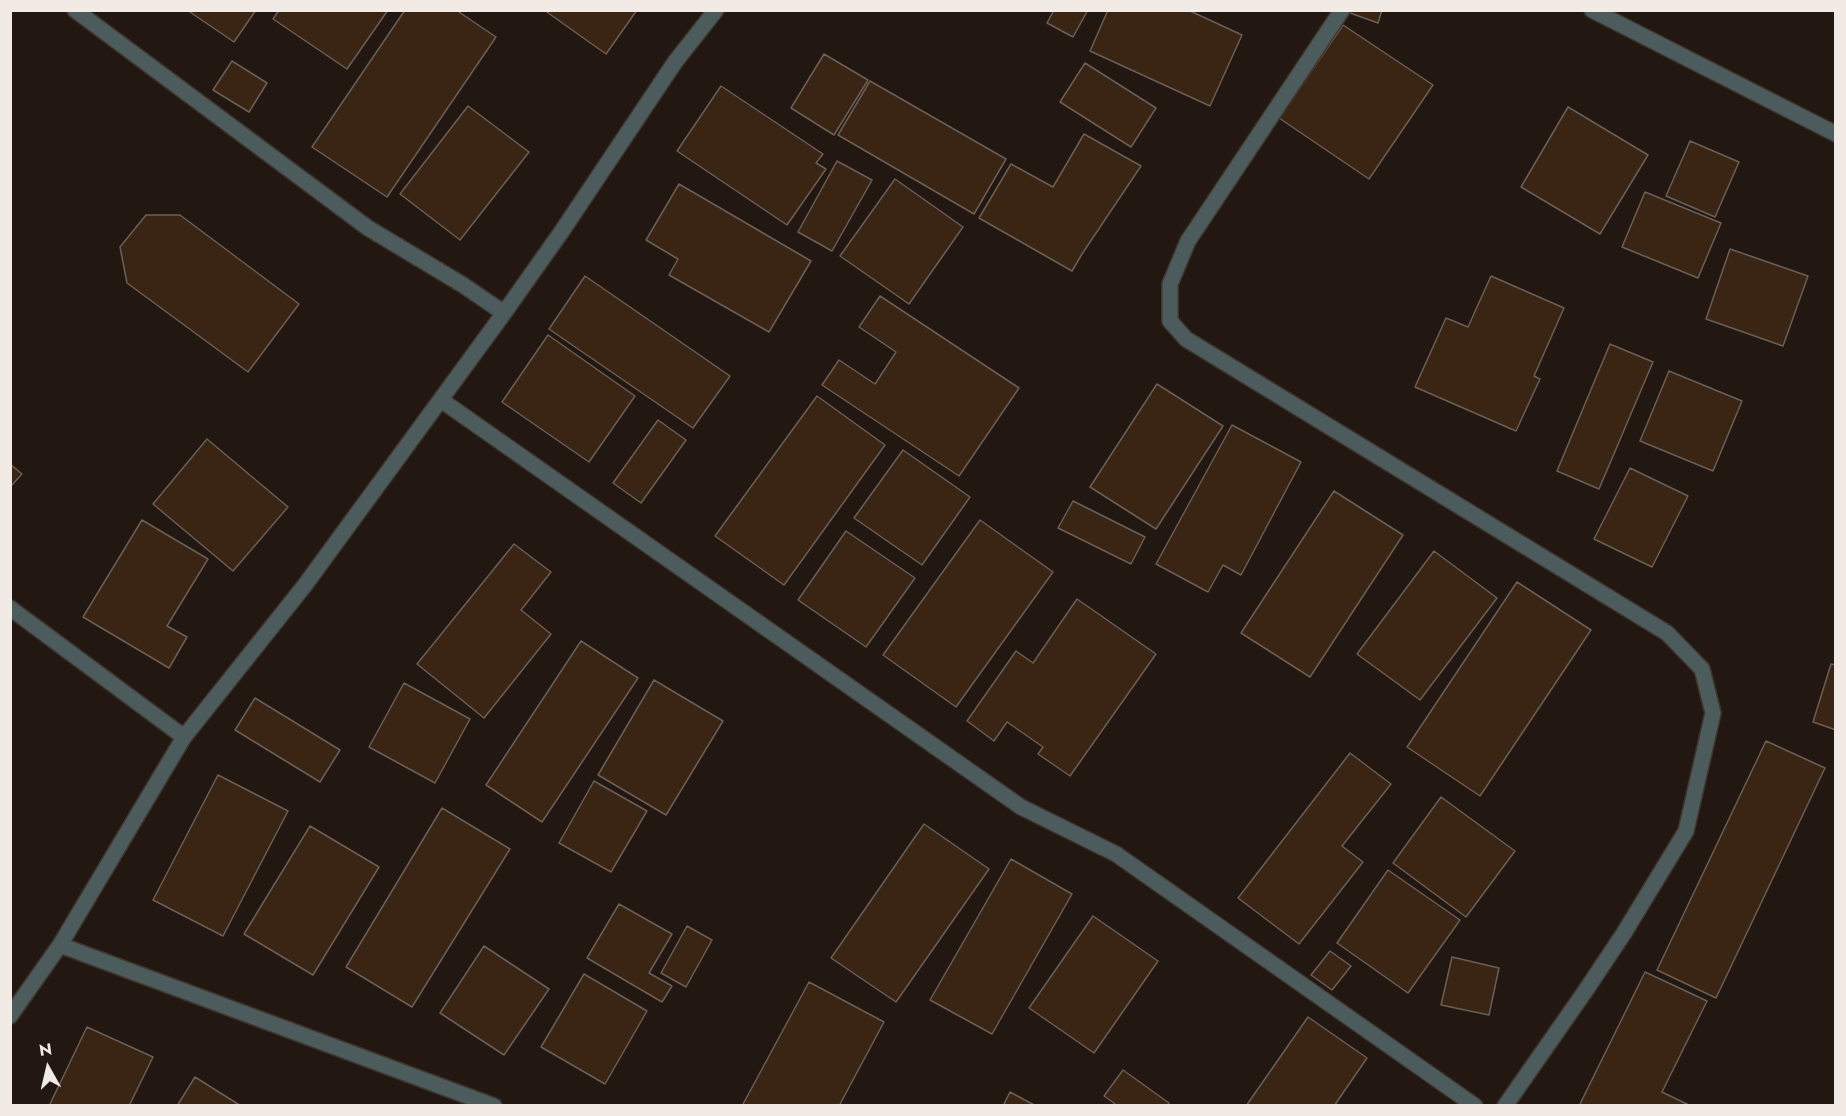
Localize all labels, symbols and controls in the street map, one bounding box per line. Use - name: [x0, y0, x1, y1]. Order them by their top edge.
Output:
- text: N: [38, 1037, 53, 1062]
- north arrow: [18, 1038, 78, 1098]

